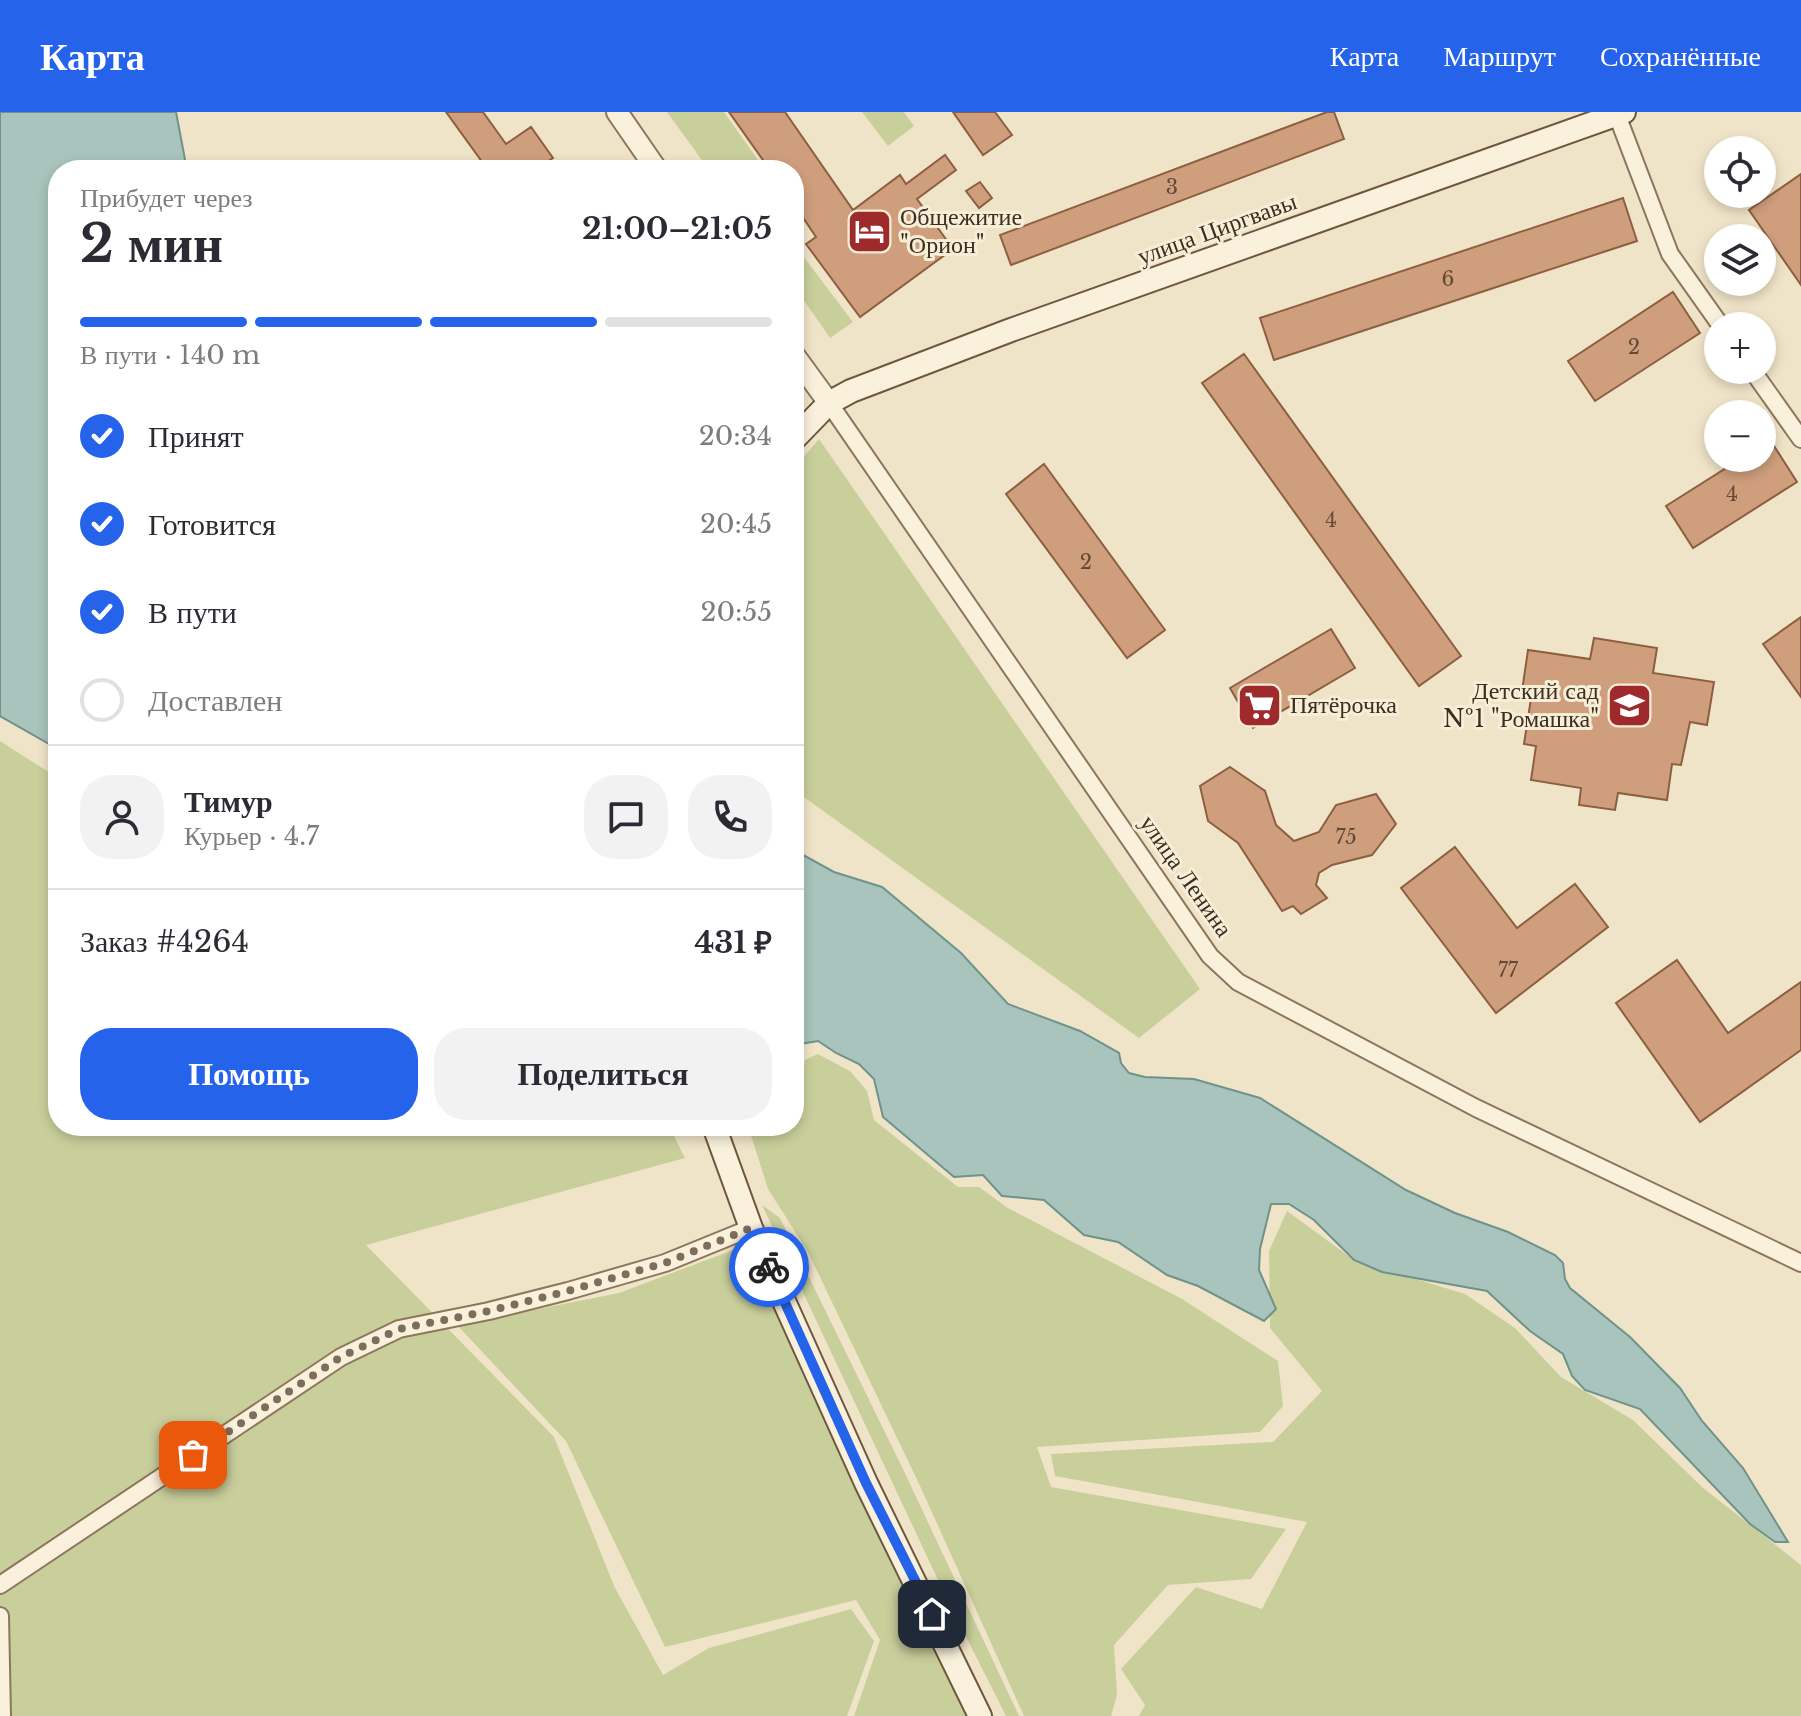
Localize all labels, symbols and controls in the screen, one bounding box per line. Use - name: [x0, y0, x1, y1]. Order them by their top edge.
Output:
- text: Карта: [40, 33, 145, 80]
- text: Карта: [1330, 39, 1399, 74]
- text: Маршрут: [1443, 39, 1556, 74]
- text: Сохранённые: [1600, 39, 1761, 74]
- map controls: [1704, 136, 1776, 472]
- button: locate: [1704, 136, 1776, 208]
- house number: 3: [1166, 175, 1178, 199]
- text: Прибудет через: [80, 182, 253, 214]
- street label: улица Циргвавы: [1133, 186, 1300, 271]
- place label: Общежитие "Орион": [900, 202, 1022, 259]
- hotel icon: Общежитие "Орион": [845, 207, 893, 255]
- text: 21:00–21:05: [582, 210, 772, 247]
- text: 2 мин: [80, 212, 223, 276]
- button: layers: [1704, 224, 1776, 296]
- house number: 6: [1442, 267, 1454, 291]
- button: +: [1704, 312, 1776, 384]
- house number: 2: [1628, 335, 1640, 359]
- text: В пути · 140 m: [80, 339, 260, 371]
- button: −: [1704, 400, 1776, 472]
- icon: check: [80, 414, 124, 458]
- text: Принят: [148, 418, 244, 455]
- text: 20:34: [699, 420, 772, 452]
- house number: 4: [1726, 482, 1738, 506]
- icon: check: [80, 502, 124, 546]
- text: Готовится: [148, 506, 276, 543]
- text: 20:45: [700, 508, 772, 540]
- house number: 4: [1325, 508, 1337, 532]
- house number: 2: [1080, 550, 1092, 574]
- icon: check: [80, 590, 124, 634]
- text: В пути: [148, 594, 237, 631]
- text: 20:55: [700, 596, 772, 628]
- place label: Детский сад №1 "Ромашка": [1443, 676, 1599, 733]
- supermarket icon: Пятёрочка: [1235, 681, 1283, 729]
- school or university icon: Детский сад №1 "Ромашка": [1606, 681, 1654, 729]
- text: Доставлен: [148, 682, 282, 719]
- place label: Пятёрочка: [1290, 690, 1397, 719]
- button: person: [80, 775, 164, 859]
- button: chat: [584, 775, 668, 859]
- button: phone: [688, 775, 772, 859]
- text: Тимур: [184, 783, 273, 820]
- street label: улица Ленина: [1134, 809, 1239, 943]
- text: Курьер · 4.7: [184, 820, 319, 852]
- house number: 75: [1335, 825, 1357, 849]
- text: Заказ #4264: [80, 923, 249, 960]
- text: 431 ₽: [694, 924, 772, 961]
- house number: 77: [1498, 958, 1519, 982]
- button: Помощь: [80, 1028, 418, 1120]
- button: Поделиться: [434, 1028, 772, 1120]
- courier: [729, 1227, 809, 1307]
- icon: bike: [747, 1245, 791, 1289]
- pin: [159, 1421, 227, 1489]
- icon: bag: [171, 1433, 215, 1477]
- pin: [898, 1580, 966, 1648]
- icon: home: [910, 1592, 954, 1636]

